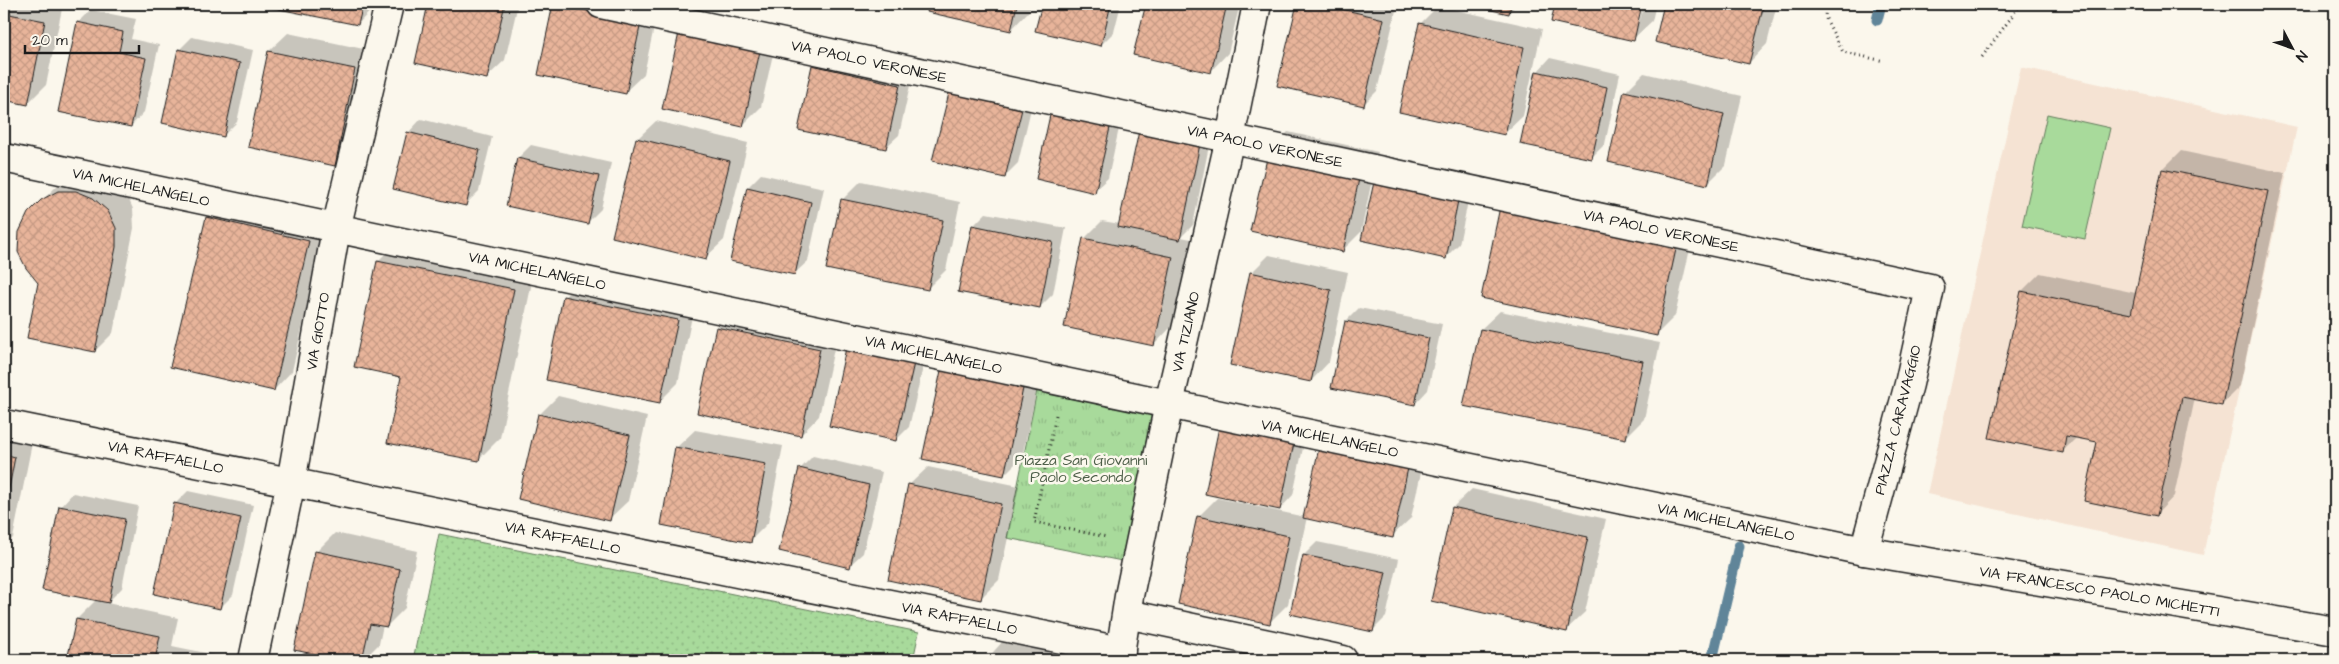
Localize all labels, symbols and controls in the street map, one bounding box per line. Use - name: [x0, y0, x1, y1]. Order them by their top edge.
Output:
- scale bar: [25, 22, 139, 54]
- north arrow: [2266, 22, 2316, 72]
- text: 20 m: [32, 30, 68, 51]
- street label: VIA PAOLO VERONESE: [789, 34, 949, 88]
- text: N: [2290, 46, 2311, 66]
- street label: VIA PAOLO VERONESE: [1185, 119, 1345, 173]
- street label: VIA MICHELANGELO: [70, 162, 212, 212]
- street label: VIA PAOLO VERONESE: [1581, 204, 1741, 257]
- street label: VIA MICHELANGELO: [467, 246, 608, 295]
- street label: VIA TIZIANO: [1166, 289, 1205, 374]
- street label: VIA GIOTTO: [301, 291, 335, 372]
- street label: VIA MICHELANGELO: [863, 330, 1004, 379]
- street label: PIAZZA CARAVAGGIO: [1869, 343, 1927, 497]
- street label: VIA MICHELANGELO: [1259, 413, 1400, 463]
- street label: VIA RAFFAELLO: [106, 435, 225, 479]
- park label: Piazza San Giovanni Paolo Secondo: [1015, 450, 1148, 488]
- street label: VIA MICHELANGELO: [1655, 497, 1797, 547]
- street label: VIA RAFFAELLO: [503, 516, 622, 560]
- street label: VIA FRANCESCO PAOLO MICHETTI: [1978, 560, 2221, 622]
- street label: VIA RAFFAELLO: [900, 596, 1019, 640]

